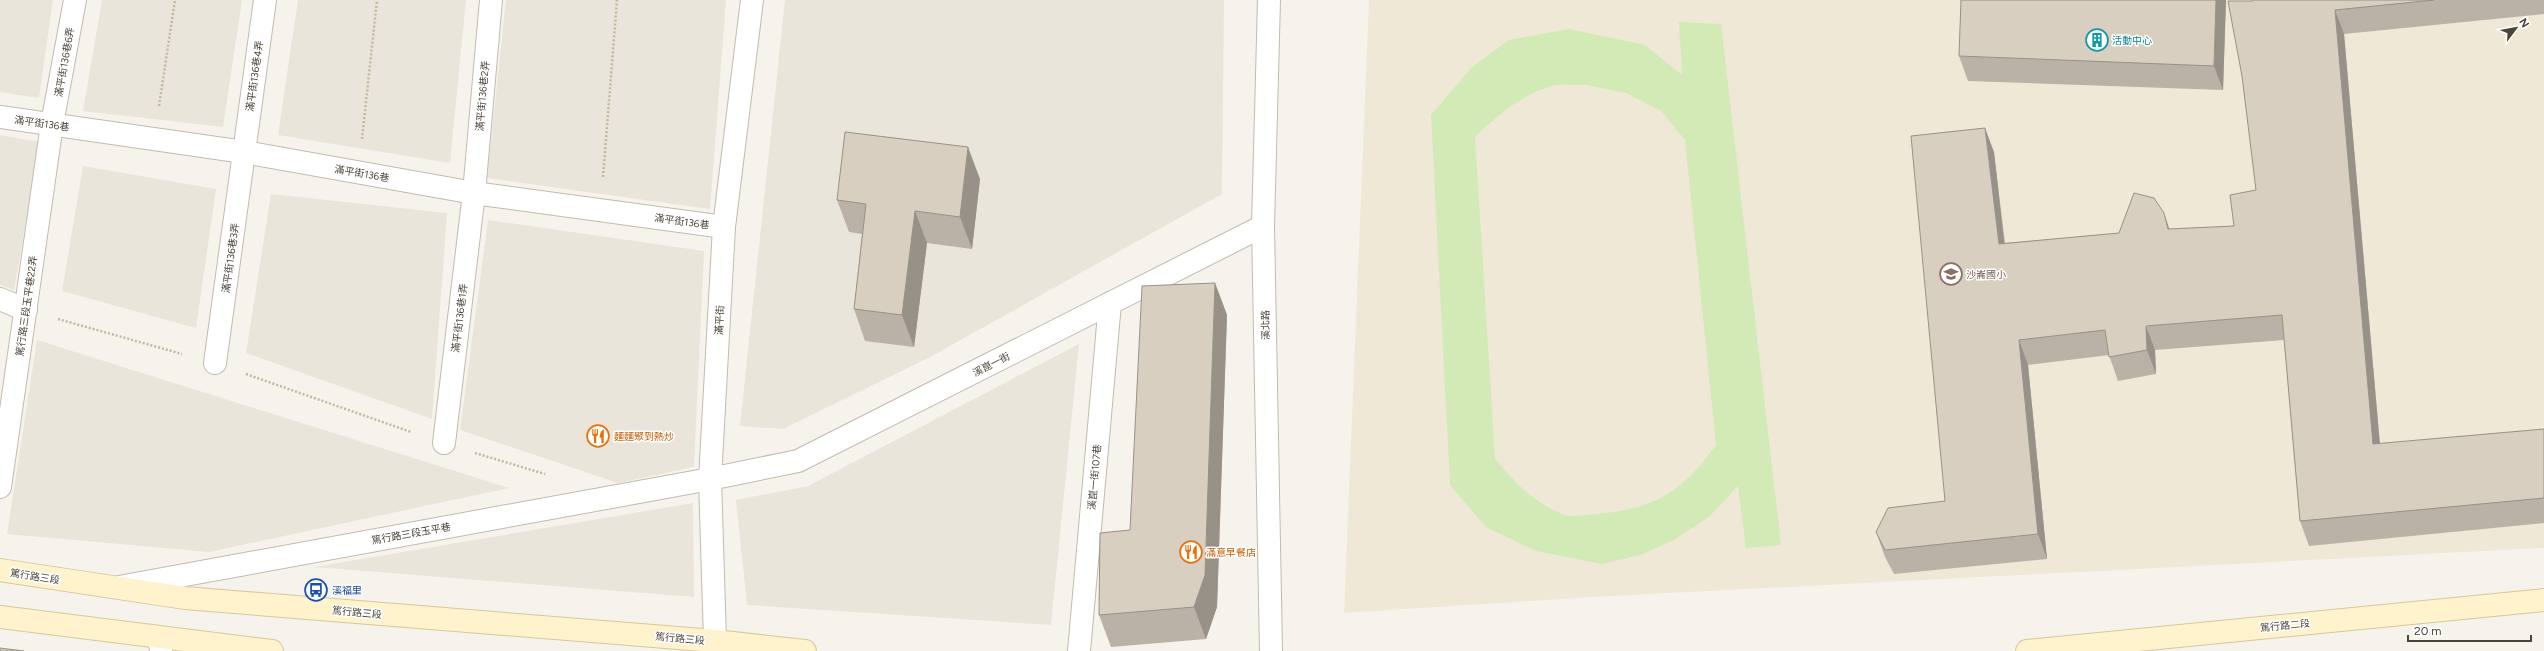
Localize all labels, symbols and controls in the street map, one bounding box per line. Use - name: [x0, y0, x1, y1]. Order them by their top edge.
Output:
- north arrow: [2496, 8, 2536, 48]
- text: N: [2516, 16, 2532, 30]
- street label: 滿平街136巷6弄: [52, 26, 77, 98]
- building icon: 活動中心: [2084, 27, 2110, 53]
- place label: 活動中心: [2112, 34, 2152, 47]
- street label: 滿平街136巷4弄: [243, 40, 266, 112]
- street label: 滿平街136巷2弄: [473, 60, 492, 132]
- street label: 滿平街136巷: [14, 113, 70, 134]
- street label: 滿平街136巷: [334, 162, 390, 185]
- street label: 滿平街136巷: [654, 211, 710, 232]
- street label: 滿平街136巷3弄: [219, 222, 242, 294]
- street label: 篤行路三段玉平巷22弄: [13, 255, 40, 357]
- school or university icon: 沙崙國小: [1938, 261, 1964, 287]
- place label: 沙崙國小: [1966, 268, 2006, 281]
- street label: 滿平街136巷1弄: [449, 283, 470, 353]
- street label: 滿平街: [712, 305, 727, 335]
- street label: 溪北路: [1259, 310, 1272, 340]
- street label: 溪崑一街: [970, 350, 1012, 379]
- restaurant icon: 麵麵聚到熱炒: [585, 423, 611, 449]
- place label: 麵麵聚到熱炒: [614, 430, 674, 443]
- street label: 溪崑一街107巷: [1085, 444, 1104, 510]
- street label: 篤行路三段玉平巷: [371, 520, 452, 547]
- restaurant icon: 滿意早餐店: [1178, 539, 1204, 565]
- place label: 滿意早餐店: [1206, 546, 1256, 559]
- street label: 篤行路三段: [9, 566, 61, 587]
- bus stop icon: 溪福里: [303, 577, 329, 603]
- place label: 溪福里: [332, 584, 362, 597]
- street label: 篤行路三段: [331, 604, 382, 621]
- street label: 篤行路二段: [2260, 616, 2311, 635]
- scale bar: [2408, 617, 2531, 643]
- text: 20 m: [2414, 624, 2442, 638]
- street label: 篤行路三段: [654, 630, 705, 647]

